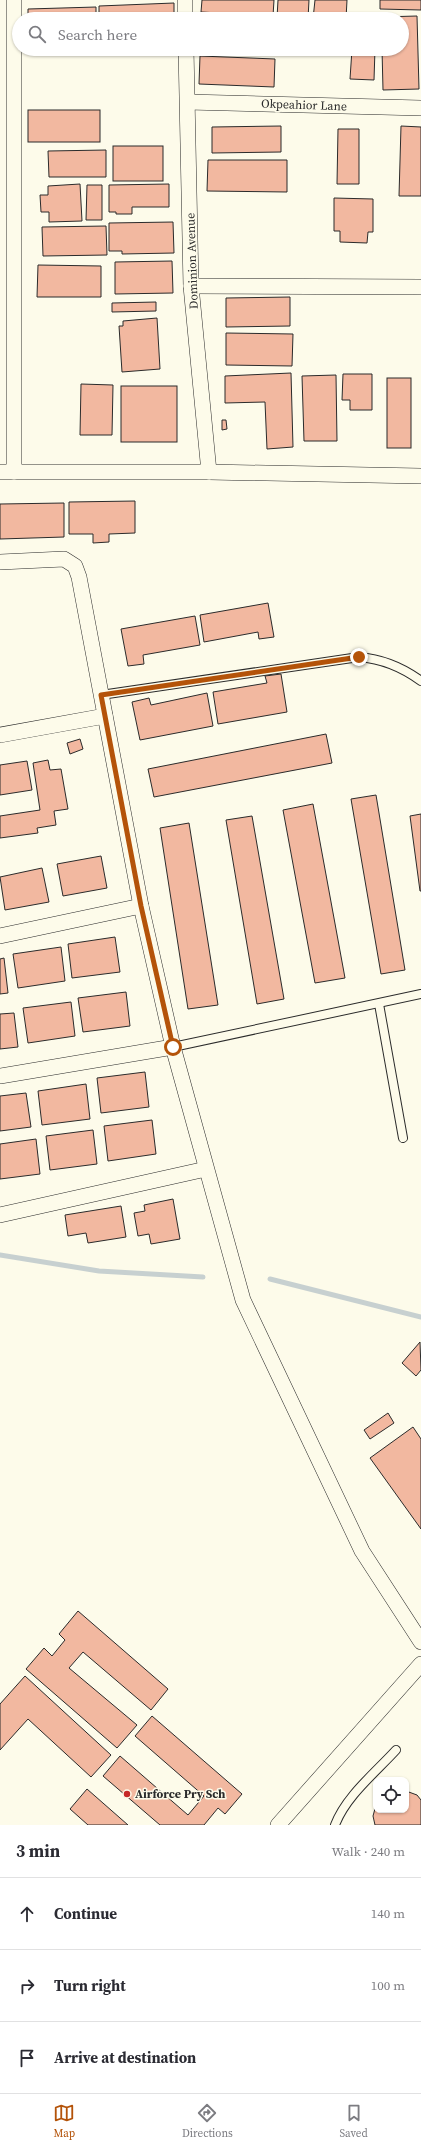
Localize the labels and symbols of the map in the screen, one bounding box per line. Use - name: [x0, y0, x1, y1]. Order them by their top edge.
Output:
- street label: Okpeahior Lane: [261, 96, 347, 114]
- street label: Dominion Avenue: [182, 213, 202, 309]
- route end: [350, 648, 368, 666]
- route start: [164, 1038, 182, 1056]
- place label: Airforce Pry Sch: [135, 1786, 226, 1802]
- marker: Airforce Pry Sch: [122, 1789, 132, 1799]

